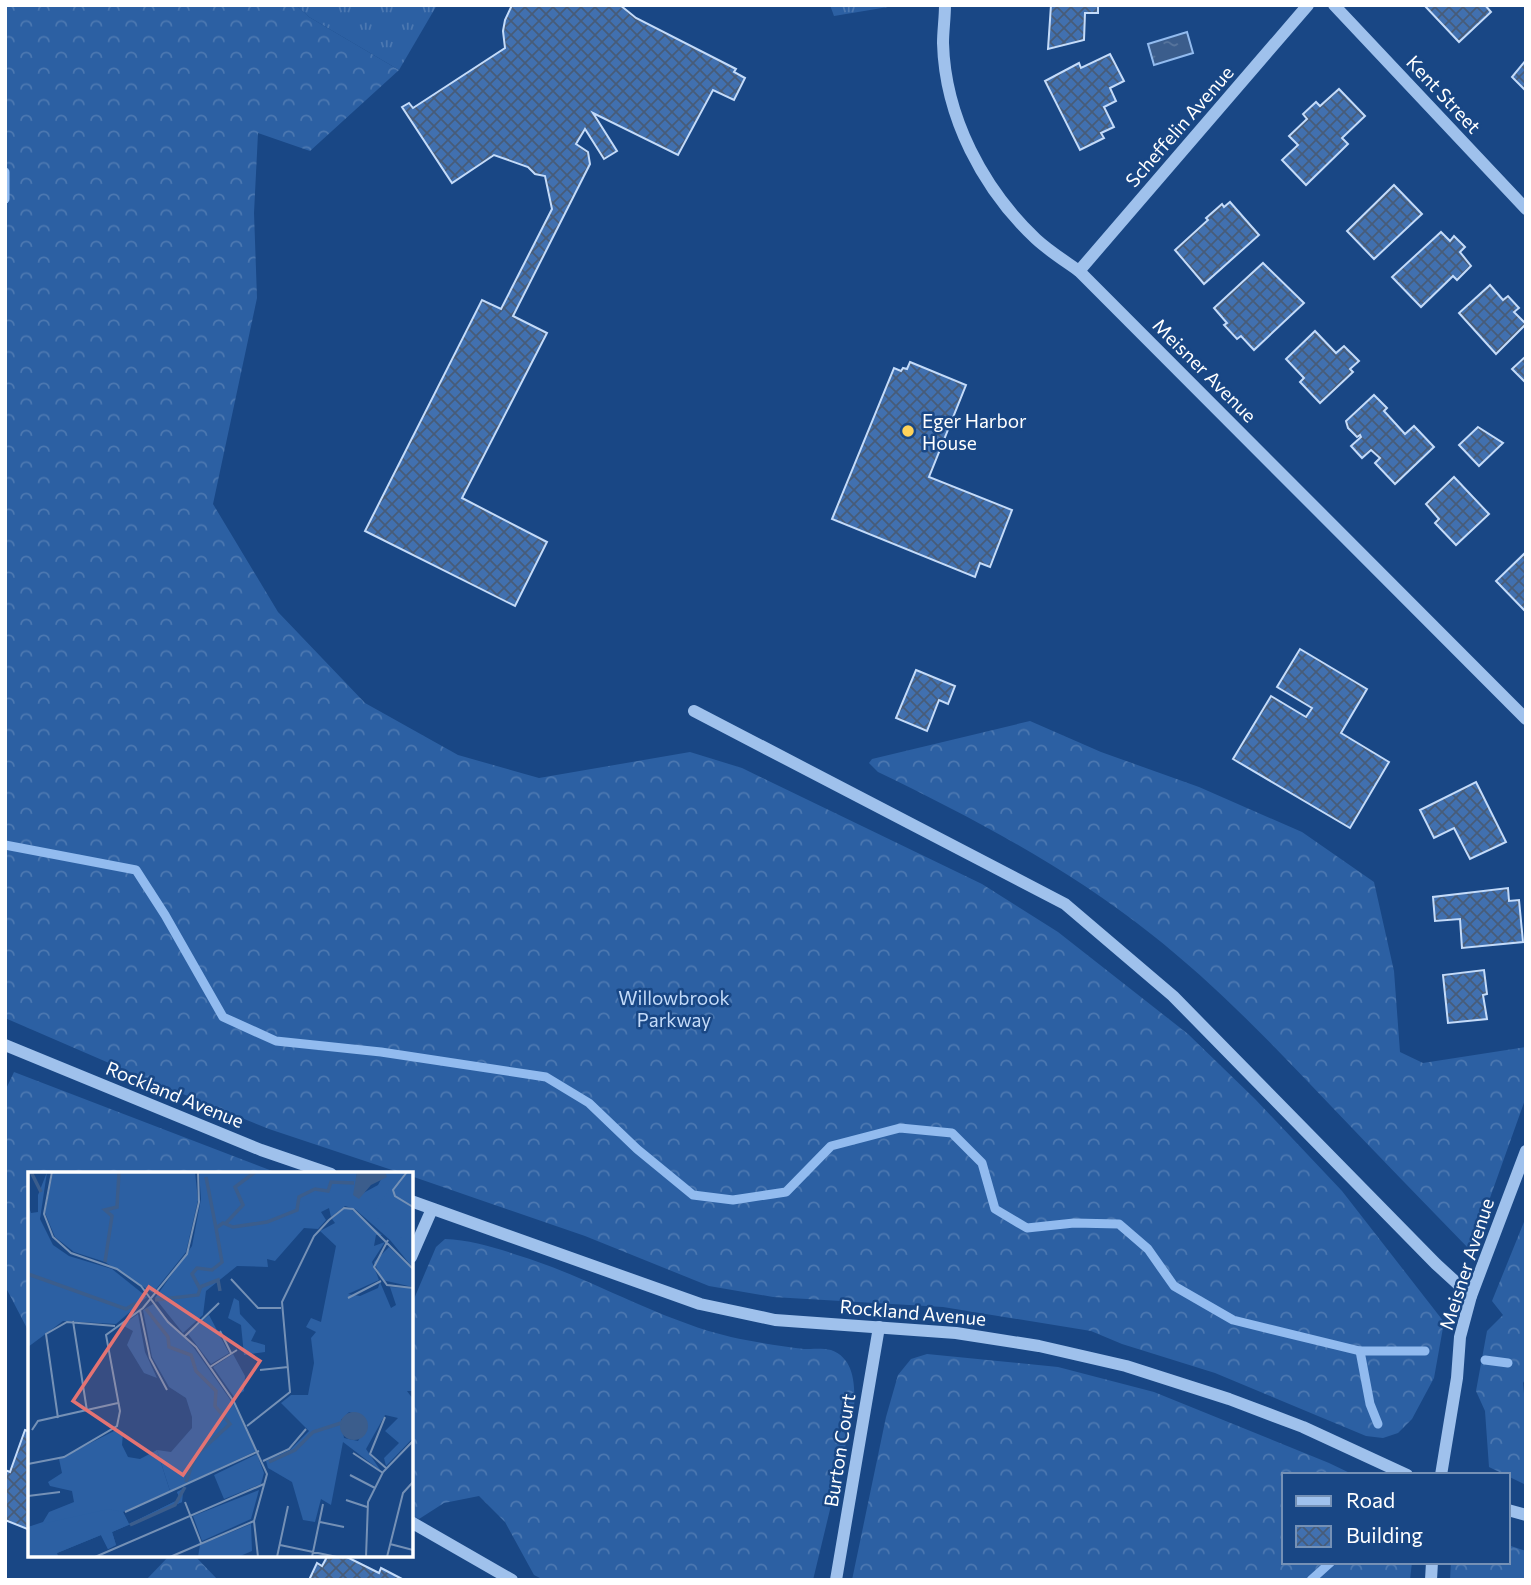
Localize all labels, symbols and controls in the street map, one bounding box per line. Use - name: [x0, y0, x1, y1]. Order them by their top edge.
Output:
- street label: Kent Street: [1402, 50, 1486, 138]
- street label: Scheffelin Avenue: [1120, 61, 1238, 191]
- street label: Meisner Avenue: [1148, 313, 1262, 427]
- place label: Eger Harbor House: [922, 409, 1027, 454]
- marker: Eger Harbor House: [900, 423, 916, 439]
- park label: Willowbrook Parkway: [618, 986, 730, 1031]
- street label: Rockland Avenue: [103, 1056, 247, 1132]
- inset map: [28, 1172, 413, 1557]
- street label: Meisner Avenue: [1434, 1195, 1498, 1333]
- street label: Rockland Avenue: [839, 1294, 987, 1330]
- street label: Burton Court: [819, 1392, 859, 1508]
- legend: [1282, 1473, 1510, 1564]
- text: Road: [1346, 1487, 1395, 1512]
- text: Building: [1346, 1522, 1423, 1547]

